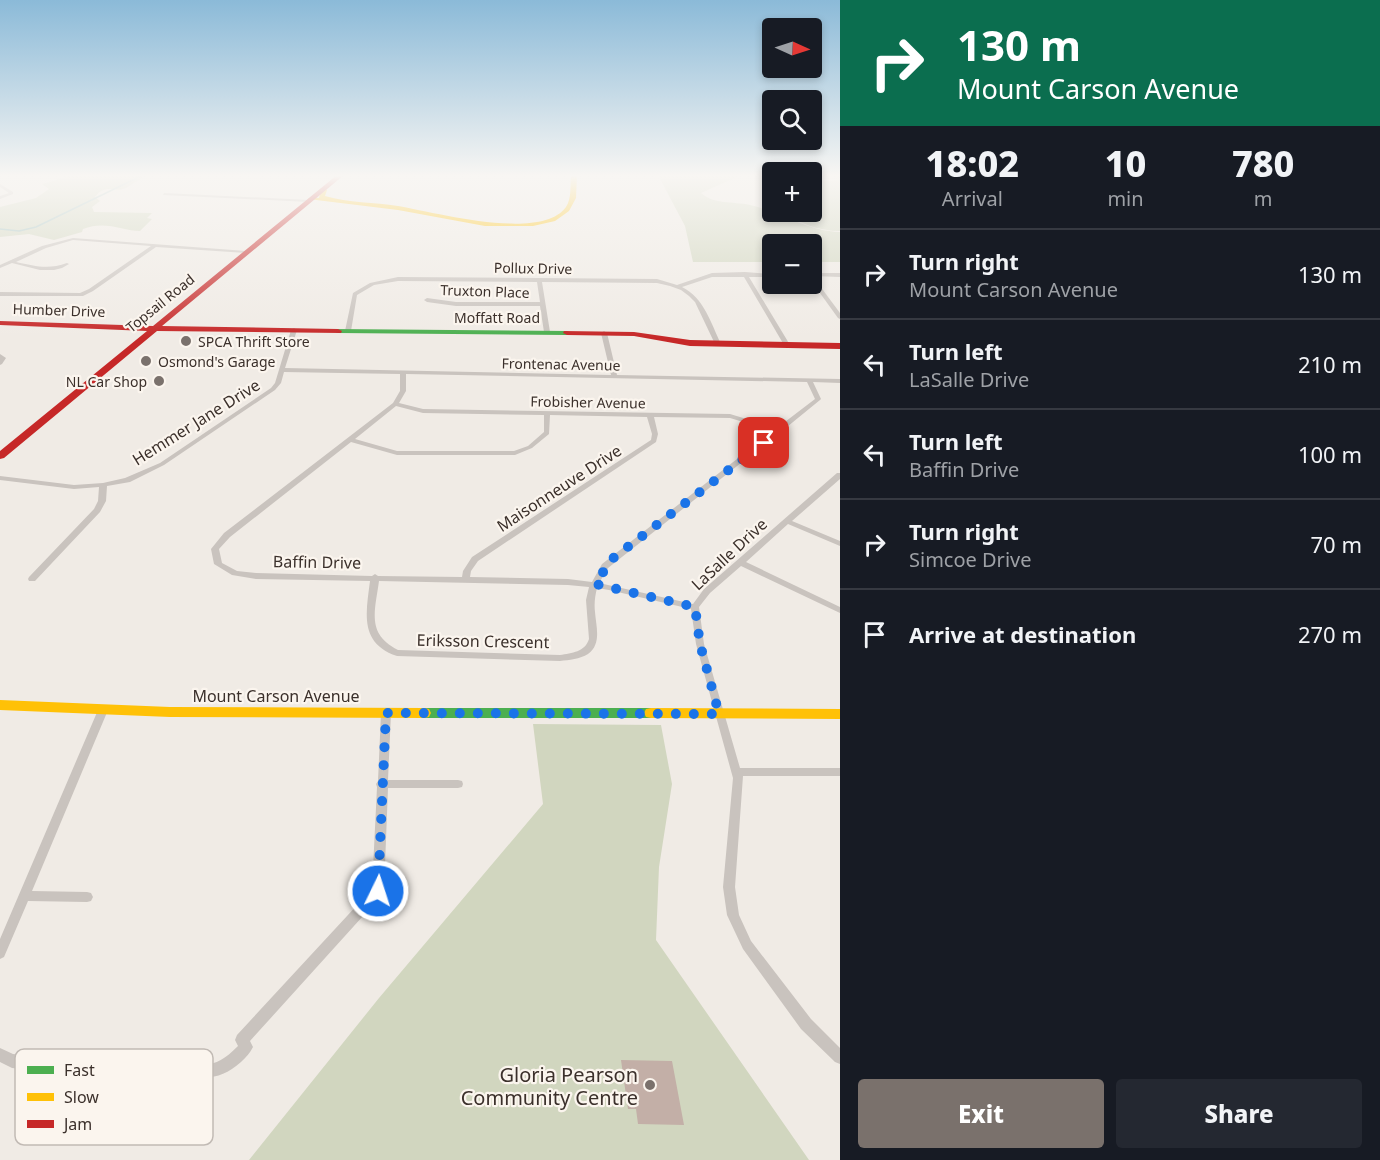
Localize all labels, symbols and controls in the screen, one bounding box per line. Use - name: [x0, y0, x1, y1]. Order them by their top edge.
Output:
- text: 130 m: [957, 16, 1081, 73]
- north arrow: [762, 18, 822, 78]
- map controls: [762, 18, 822, 294]
- icon: right: [858, 24, 936, 102]
- text: Mount Carson Avenue: [957, 70, 1239, 107]
- button: search: [762, 90, 822, 150]
- text: 18:02: [926, 139, 1019, 188]
- text: 10: [1105, 139, 1146, 188]
- text: 780: [1232, 139, 1294, 188]
- button: +: [762, 162, 822, 222]
- text: Arrival: [942, 185, 1003, 212]
- text: min: [1107, 185, 1144, 212]
- text: m: [1254, 185, 1273, 212]
- button: −: [762, 234, 822, 294]
- text: Turn right: [909, 246, 1019, 276]
- street label: Pollux Drive: [494, 258, 573, 278]
- icon: right: [858, 258, 891, 291]
- text: 130 m: [1298, 259, 1362, 289]
- street label: Topsail Road: [122, 270, 198, 336]
- text: Mount Carson Avenue: [909, 276, 1118, 303]
- street label: Truxton Place: [440, 280, 530, 302]
- street label: Humber Drive: [12, 299, 106, 321]
- street label: Moffatt Road: [454, 308, 540, 327]
- place label: SPCA Thrift Store: [198, 332, 310, 351]
- marker: SPCA Thrift Store: [179, 334, 193, 348]
- text: Turn left: [909, 336, 1003, 366]
- icon: left: [858, 348, 891, 381]
- text: 210 m: [1298, 349, 1362, 379]
- place label: Osmond's Garage: [158, 352, 276, 371]
- street label: Frontenac Avenue: [501, 353, 621, 375]
- marker: Osmond's Garage: [139, 354, 153, 368]
- text: LaSalle Drive: [909, 366, 1029, 393]
- place label: NL Car Shop: [66, 372, 147, 391]
- street label: Hemmer Jane Drive: [128, 374, 264, 470]
- marker: NL Car Shop: [152, 374, 166, 388]
- street label: Frobisher Avenue: [530, 391, 646, 413]
- pin: [738, 417, 789, 468]
- icon: arrive: [747, 426, 780, 459]
- text: Turn left: [909, 426, 1003, 456]
- icon: left: [858, 438, 891, 471]
- street label: Maisonneuve Drive: [492, 439, 626, 537]
- text: 100 m: [1298, 439, 1362, 469]
- text: Baffin Drive: [909, 456, 1019, 483]
- street label: LaSalle Drive: [686, 513, 772, 595]
- text: Turn right: [909, 516, 1019, 546]
- icon: right: [858, 528, 891, 561]
- text: 70 m: [1311, 529, 1362, 559]
- text: Simcoe Drive: [909, 546, 1031, 573]
- street label: Baffin Drive: [273, 550, 361, 574]
- icon: arrive: [858, 618, 891, 651]
- text: Arrive at destination: [909, 619, 1136, 649]
- text: 270 m: [1298, 619, 1362, 649]
- street label: Eriksson Crescent: [416, 629, 550, 653]
- street label: Mount Carson Avenue: [192, 685, 360, 707]
- position arrow: [346, 859, 410, 923]
- legend: [15, 1049, 213, 1145]
- text: Fast: [64, 1059, 95, 1081]
- place label: Gloria Pearson Community Centre: [461, 1061, 638, 1111]
- marker: Gloria Pearson Community Centre: [643, 1078, 657, 1092]
- button: Exit: [858, 1079, 1104, 1148]
- button: Share: [1116, 1079, 1362, 1148]
- text: Slow: [64, 1086, 99, 1108]
- text: Jam: [62, 1113, 92, 1135]

